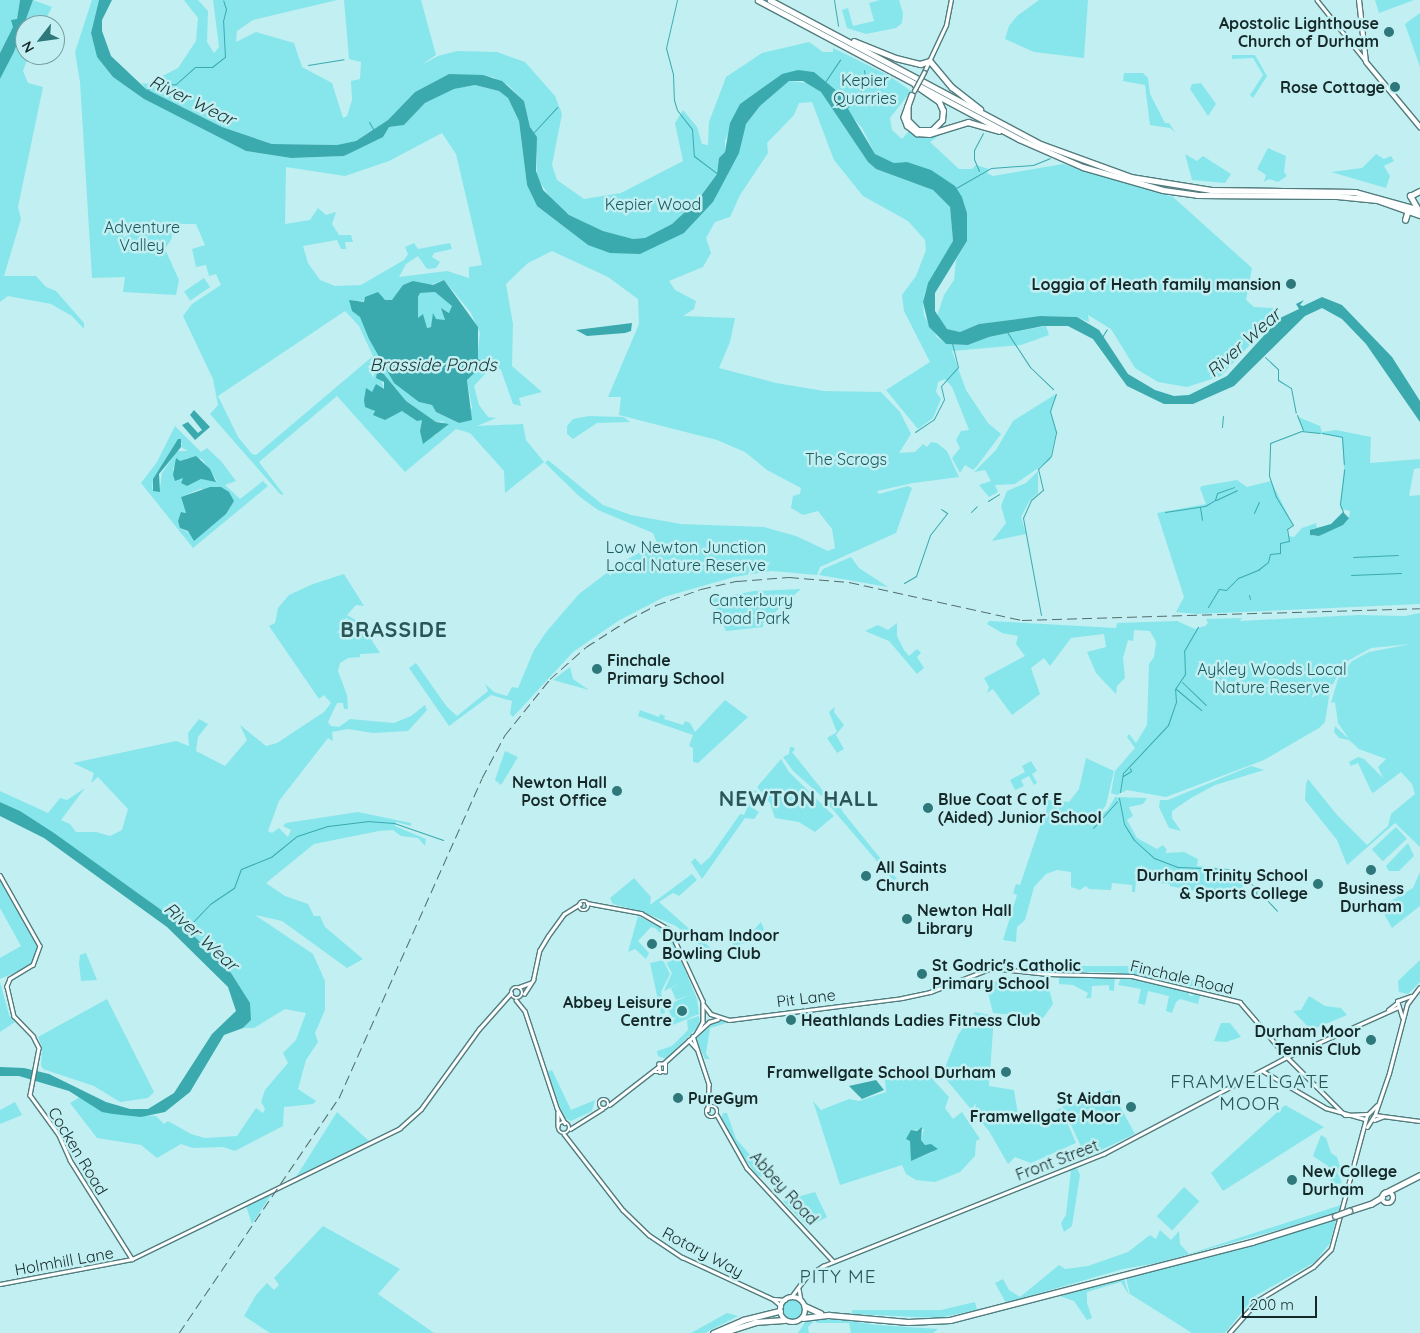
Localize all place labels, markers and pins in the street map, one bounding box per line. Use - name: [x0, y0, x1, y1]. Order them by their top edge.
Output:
- place label: Apostolic Lighthouse Church of Durham: [1219, 13, 1379, 51]
- marker: Apostolic Lighthouse Church of Durham: [1383, 26, 1395, 38]
- place label: Rose Cottage: [1280, 77, 1385, 97]
- marker: Rose Cottage: [1389, 81, 1401, 93]
- place label: Loggia of Heath family mansion: [1032, 274, 1281, 294]
- marker: Loggia of Heath family mansion: [1285, 278, 1297, 290]
- place label: Finchale Primary School: [607, 650, 725, 688]
- marker: Finchale Primary School: [591, 663, 603, 675]
- place label: Newton Hall Post Office: [512, 772, 607, 810]
- marker: Newton Hall Post Office: [611, 785, 623, 797]
- place label: Blue Coat C of E (Aided) Junior School: [938, 789, 1102, 827]
- marker: Blue Coat C of E (Aided) Junior School: [922, 802, 934, 814]
- place label: All Saints Church: [876, 857, 947, 895]
- marker: Business Durham: [1365, 864, 1377, 876]
- place label: Durham Trinity School & Sports College: [1137, 865, 1308, 903]
- marker: All Saints Church: [860, 870, 872, 882]
- marker: Durham Trinity School & Sports College: [1312, 878, 1324, 890]
- place label: Business Durham: [1338, 878, 1404, 916]
- place label: Newton Hall Library: [917, 900, 1012, 938]
- marker: Newton Hall Library: [901, 913, 913, 925]
- place label: Durham Indoor Bowling Club: [662, 925, 779, 963]
- marker: Durham Indoor Bowling Club: [646, 938, 658, 950]
- place label: St Godric's Catholic Primary School: [932, 955, 1081, 993]
- marker: St Godric's Catholic Primary School: [916, 968, 928, 980]
- place label: Abbey Leisure Centre: [563, 992, 672, 1030]
- marker: Abbey Leisure Centre: [676, 1005, 688, 1017]
- place label: Heathlands Ladies Fitness Club: [801, 1010, 1041, 1030]
- marker: Heathlands Ladies Fitness Club: [785, 1014, 797, 1026]
- place label: Durham Moor Tennis Club: [1255, 1021, 1361, 1059]
- marker: Durham Moor Tennis Club: [1365, 1034, 1377, 1046]
- place label: Framwellgate School Durham: [767, 1062, 996, 1082]
- marker: Framwellgate School Durham: [1000, 1066, 1012, 1078]
- place label: PureGym: [688, 1088, 758, 1108]
- place label: St Aidan Framwellgate Moor: [970, 1088, 1121, 1126]
- marker: PureGym: [672, 1092, 684, 1104]
- marker: St Aidan Framwellgate Moor: [1125, 1101, 1137, 1113]
- place label: New College Durham: [1302, 1161, 1397, 1199]
- marker: New College Durham: [1286, 1174, 1298, 1186]

